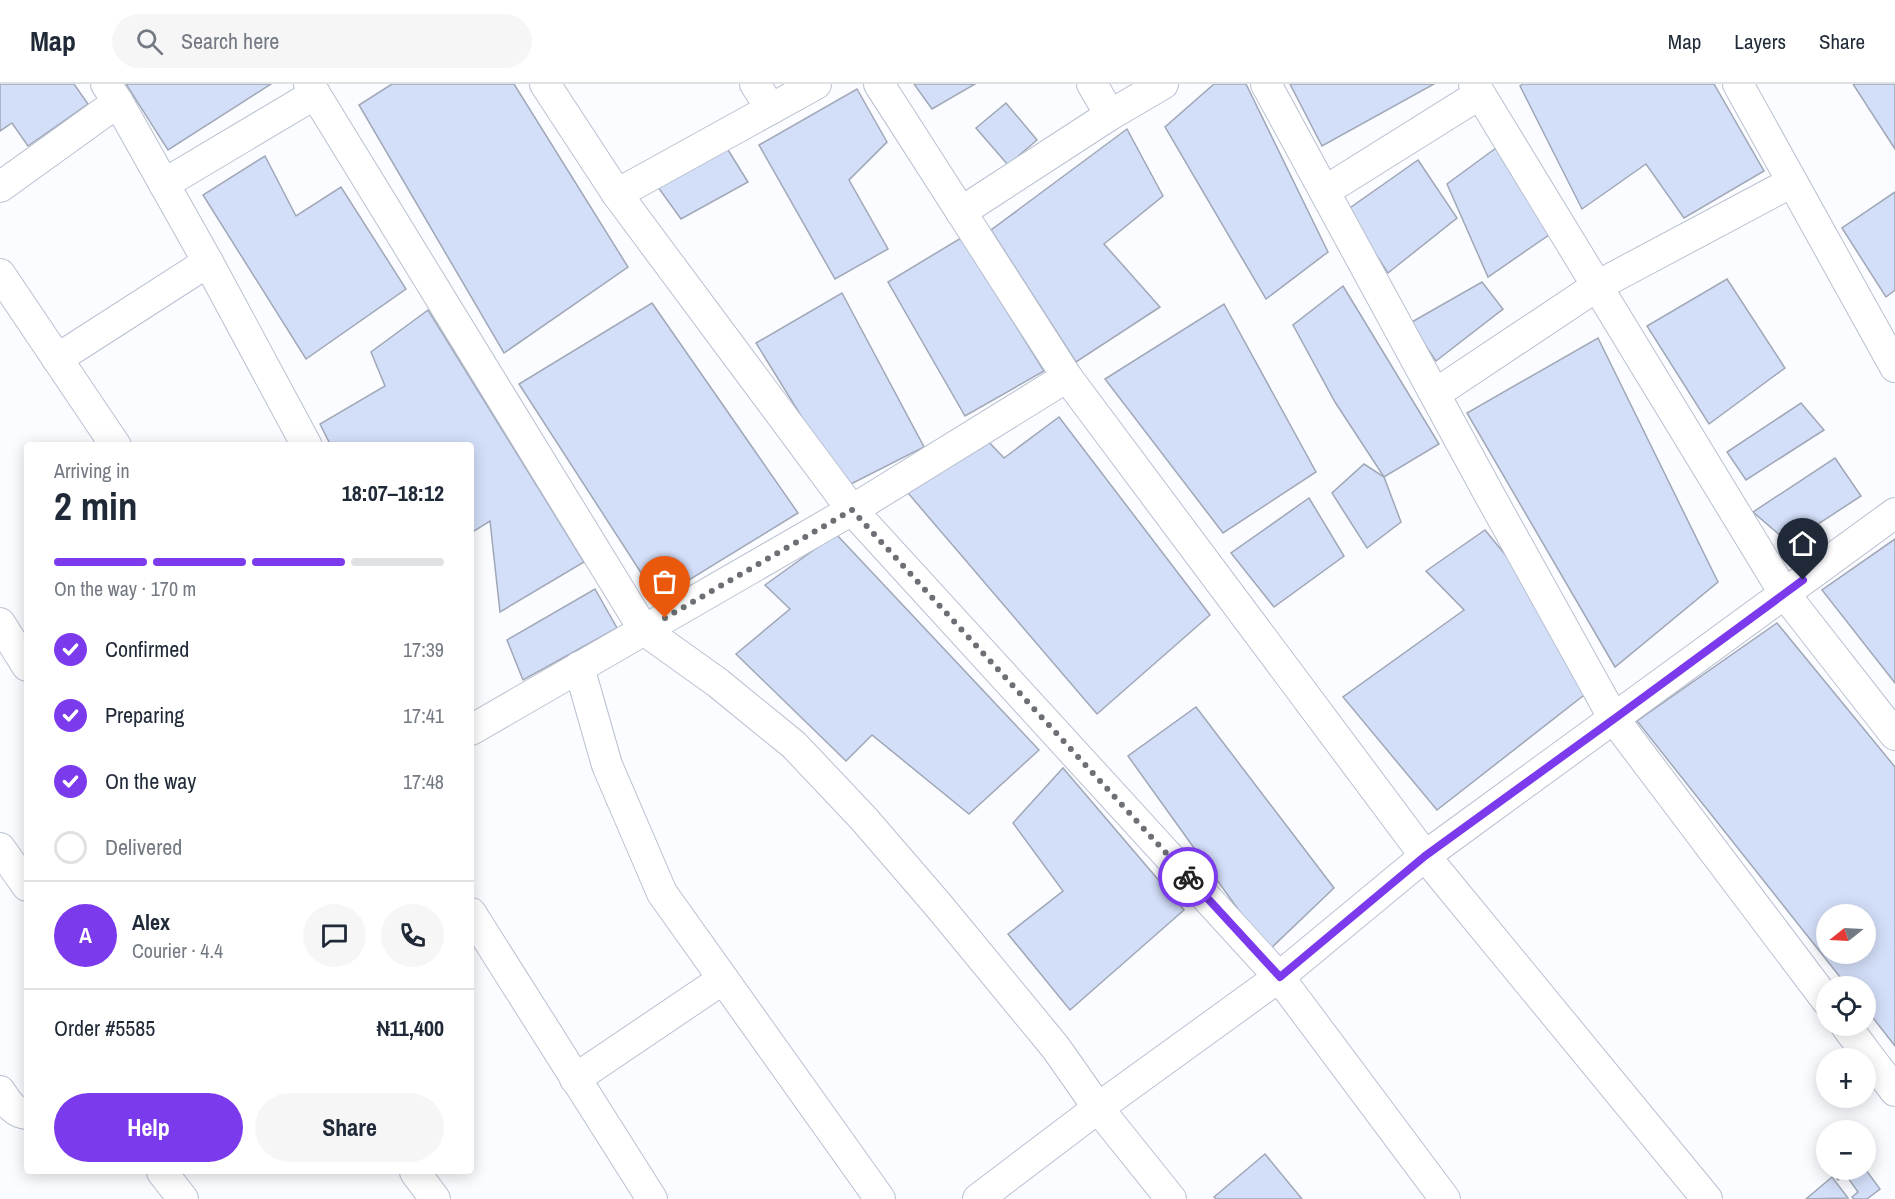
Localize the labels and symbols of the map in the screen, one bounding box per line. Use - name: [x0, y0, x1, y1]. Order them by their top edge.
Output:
- pin: [1777, 518, 1828, 580]
- pin: [639, 556, 690, 618]
- courier: [1158, 847, 1218, 907]
- north arrow: [1816, 904, 1876, 964]

